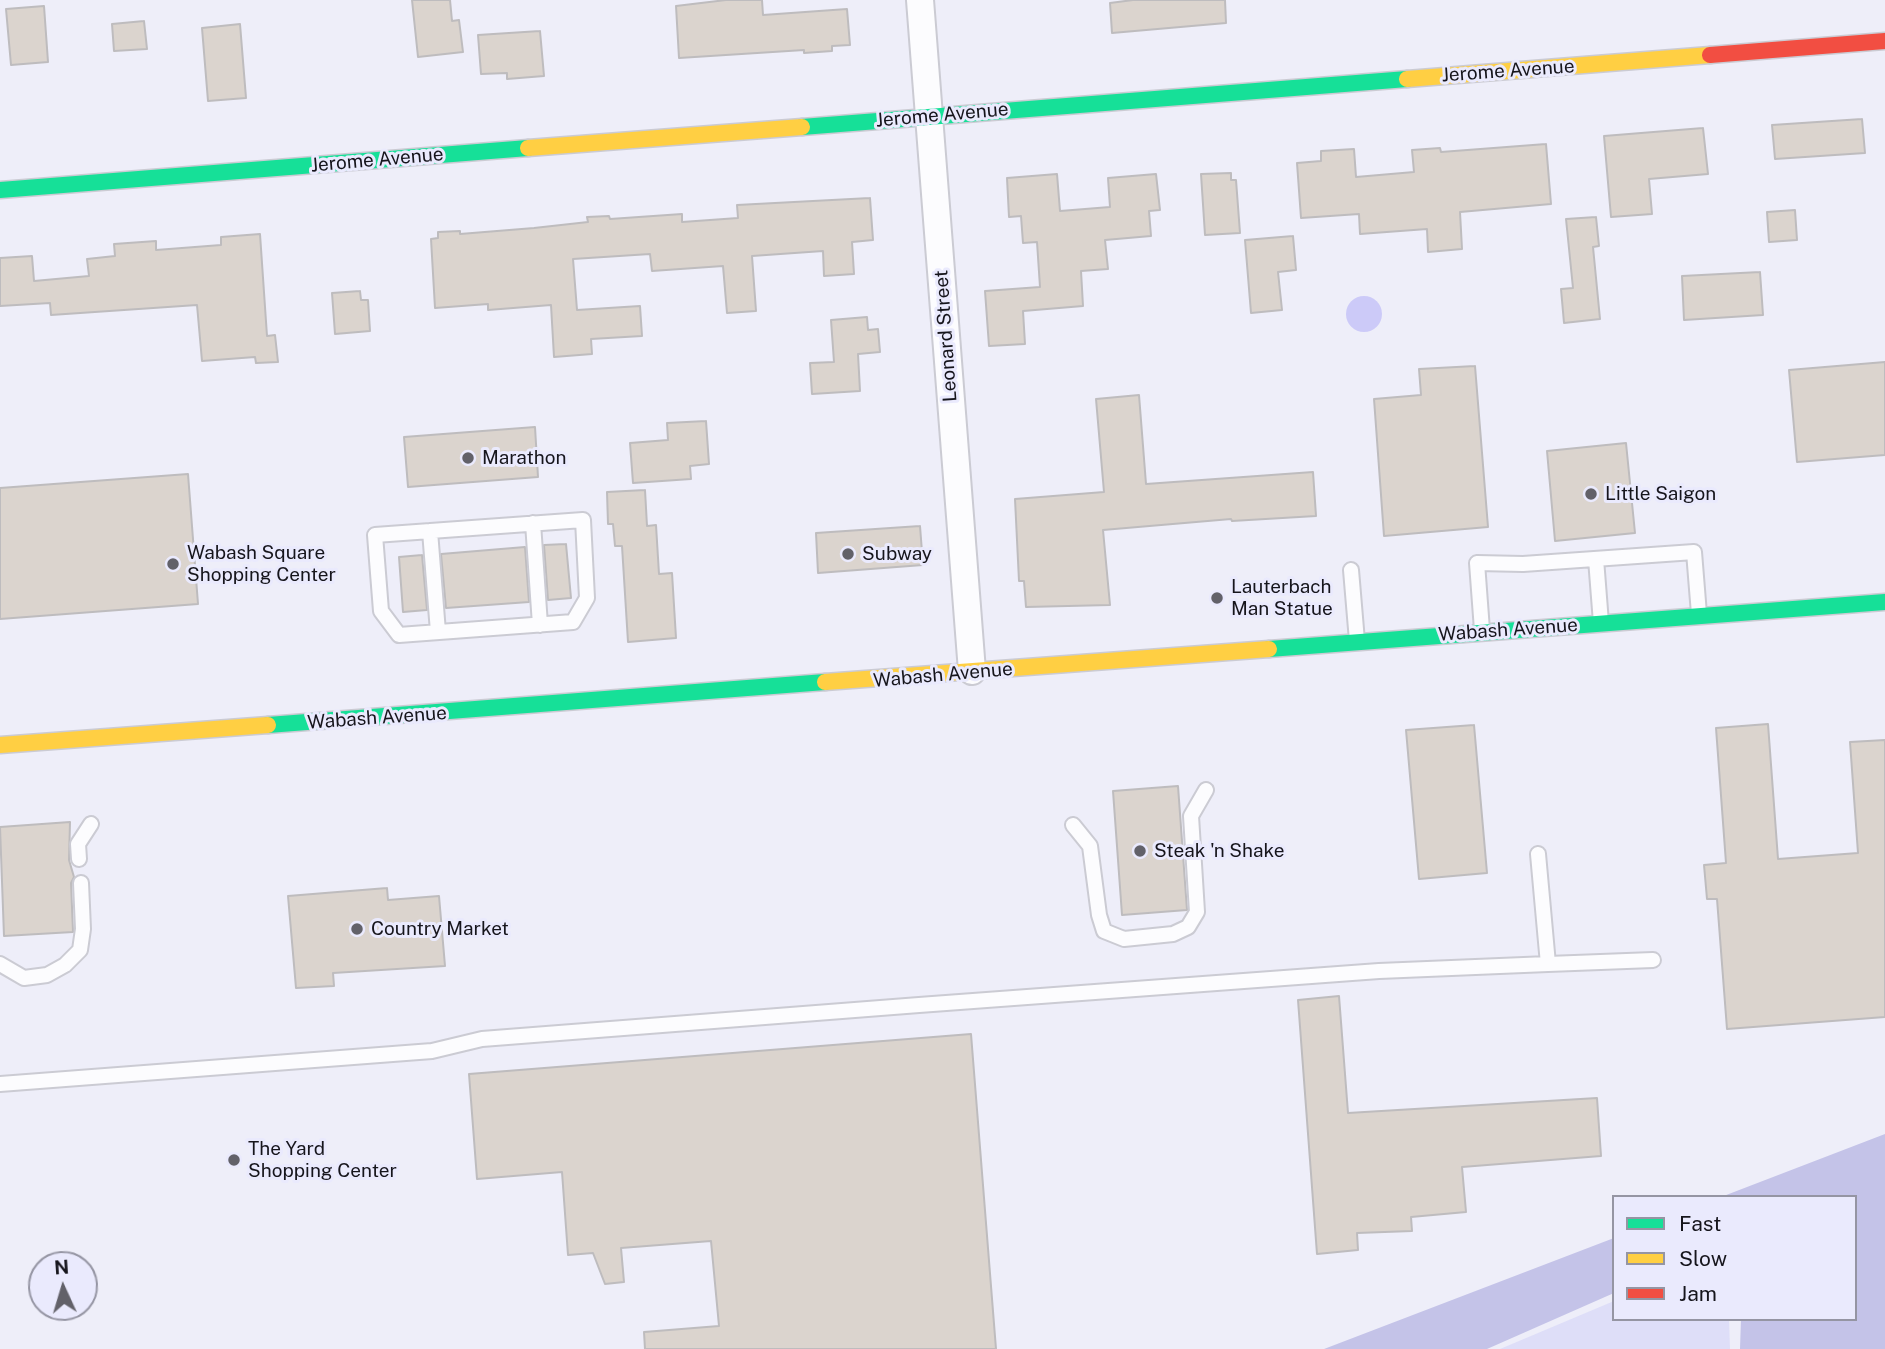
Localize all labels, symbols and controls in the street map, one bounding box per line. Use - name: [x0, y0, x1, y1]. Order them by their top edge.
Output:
- street label: Jerome Avenue: [1441, 55, 1575, 87]
- street label: Jerome Avenue: [875, 98, 1009, 132]
- street label: Jerome Avenue: [310, 143, 444, 177]
- street label: Leonard Street: [930, 269, 962, 403]
- place label: Marathon: [482, 447, 567, 469]
- marker: Marathon: [460, 450, 476, 466]
- place label: Little Saigon: [1605, 483, 1716, 505]
- marker: Little Saigon: [1583, 486, 1599, 502]
- place label: Wabash Square Shopping Center: [187, 542, 336, 586]
- place label: Subway: [862, 543, 932, 565]
- marker: Subway: [840, 546, 856, 562]
- marker: Wabash Square Shopping Center: [165, 556, 181, 572]
- place label: Lauterbach Man Statue: [1231, 576, 1333, 620]
- marker: Lauterbach Man Statue: [1209, 590, 1225, 606]
- street label: Wabash Avenue: [1437, 614, 1579, 646]
- street label: Wabash Avenue: [872, 658, 1014, 692]
- street label: Wabash Avenue: [306, 702, 448, 734]
- place label: Steak 'n Shake: [1154, 840, 1285, 862]
- marker: Steak 'n Shake: [1132, 843, 1148, 859]
- place label: Country Market: [371, 918, 509, 940]
- marker: Country Market: [349, 921, 365, 937]
- place label: The Yard Shopping Center: [248, 1138, 397, 1182]
- marker: The Yard Shopping Center: [226, 1152, 242, 1168]
- legend: [1612, 1195, 1857, 1321]
- text: Fast: [1679, 1211, 1721, 1236]
- text: Slow: [1679, 1246, 1727, 1271]
- north arrow: [28, 1251, 98, 1321]
- text: N: [53, 1256, 70, 1279]
- text: Jam: [1679, 1281, 1717, 1306]

